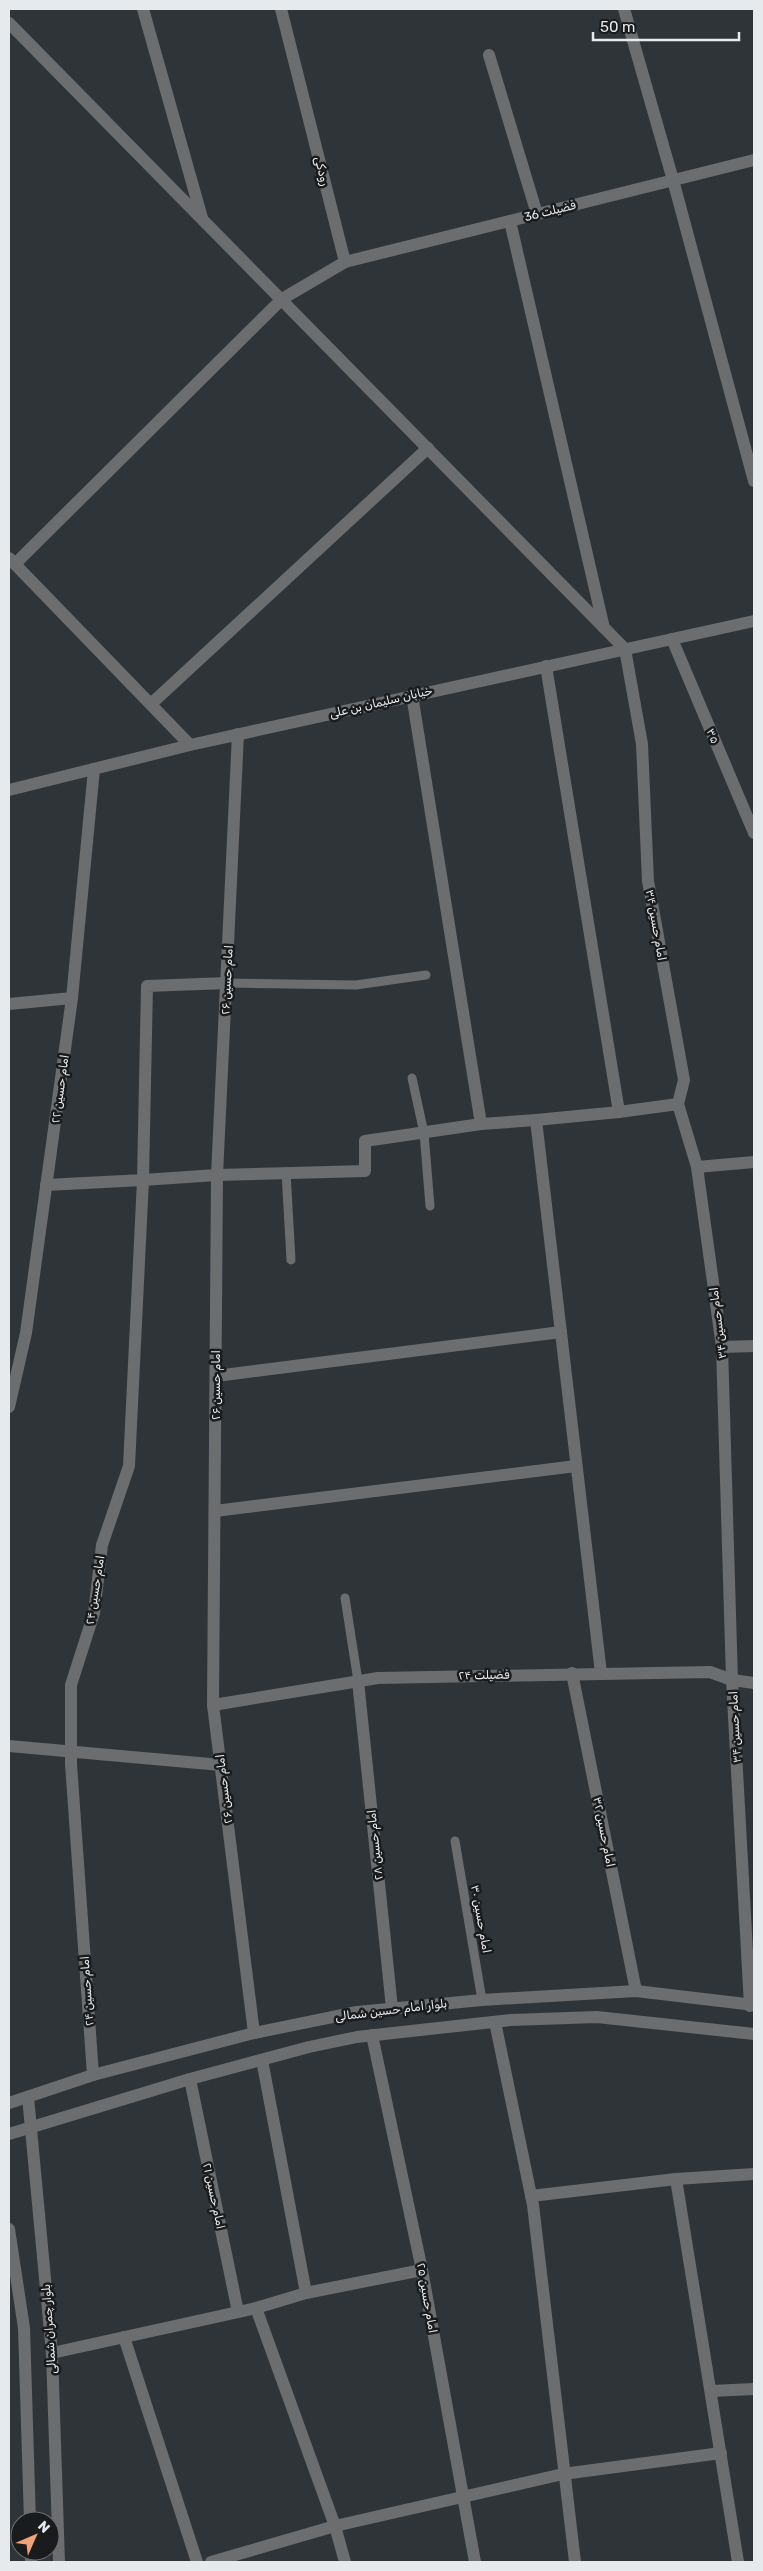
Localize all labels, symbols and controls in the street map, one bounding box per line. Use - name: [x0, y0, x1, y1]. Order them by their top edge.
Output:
- scale bar: [593, 10, 739, 42]
- text: 50 m: [600, 18, 635, 36]
- street label: رودکی: [311, 155, 332, 188]
- street label: فضیلت 36: [523, 198, 578, 224]
- street label: خیابان سلیمان بن علی: [328, 683, 434, 722]
- street label: ۳۵: [704, 726, 722, 746]
- street label: امام حسین ۳۴: [641, 888, 669, 962]
- street label: امام حسین ۲۶: [218, 945, 238, 1015]
- street label: امام حسین ۲۲: [48, 1054, 74, 1125]
- street label: امام حسین ۳۴: [707, 1286, 731, 1360]
- street label: امام حسین ۲۶: [209, 1350, 225, 1420]
- street label: امام حسین ۲۴: [83, 1554, 109, 1626]
- street label: فضیلت ۲۴: [458, 1668, 510, 1682]
- street label: امام حسین ۳۴: [726, 1691, 746, 1763]
- street label: امام حسین ۲۶: [213, 1753, 237, 1824]
- street label: امام حسین ۳۲: [588, 1796, 618, 1869]
- street label: امام حسین ۲۸: [364, 1809, 388, 1881]
- street label: امام حسین ۳۰: [466, 1884, 494, 1955]
- street label: امام حسین ۲۴: [78, 1955, 98, 2026]
- street label: بلوار امام حسین شمالی: [334, 1996, 448, 2026]
- street label: امام حسین ۲۱: [198, 2162, 228, 2231]
- street label: امام حسین ۲۵: [412, 2262, 440, 2334]
- street label: بلوار چمران شمالی: [39, 2283, 60, 2374]
- north arrow: [10, 2511, 60, 2561]
- text: N: [34, 2518, 53, 2537]

